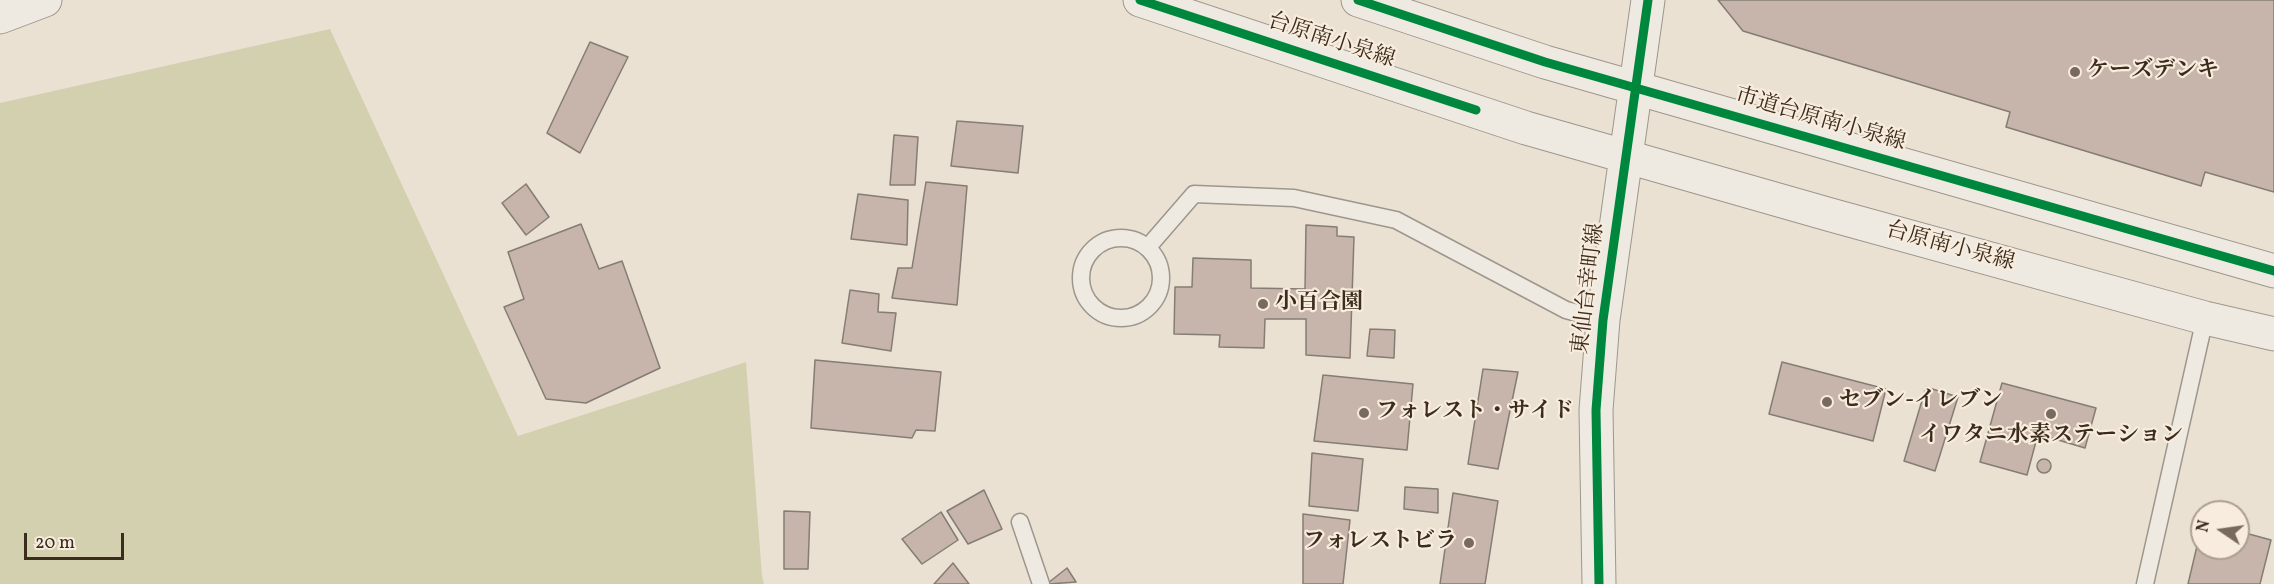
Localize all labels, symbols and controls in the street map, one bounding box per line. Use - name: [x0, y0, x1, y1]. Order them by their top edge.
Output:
- street label: 台原南小泉線: [1264, 9, 1398, 75]
- place label: ケーズデンキ: [2087, 59, 2219, 85]
- marker: ケーズデンキ: [2068, 65, 2082, 79]
- street label: 市道台原南小泉線: [1732, 84, 1908, 158]
- street label: 台原南小泉線: [1883, 218, 2017, 278]
- street label: 東仙台幸町線: [1569, 222, 1611, 356]
- place label: 小百合園: [1275, 291, 1363, 317]
- marker: 小百合園: [1256, 297, 1270, 311]
- place label: セブン-イレブン: [1839, 389, 2002, 415]
- marker: セブン-イレブン: [1820, 395, 1834, 409]
- place label: フォレスト・サイド: [1376, 400, 1574, 426]
- marker: フォレスト・サイド: [1357, 406, 1371, 420]
- marker: イワタニ水素ステーション: [2044, 407, 2058, 421]
- place label: イワタニ水素ステーション: [1919, 424, 2183, 450]
- north arrow: [2190, 500, 2250, 560]
- text: N: [2192, 518, 2216, 535]
- scale bar: [27, 521, 128, 559]
- place label: フォレストビラ: [1303, 530, 1457, 556]
- text: 20 m: [35, 531, 75, 556]
- marker: フォレストビラ: [1462, 536, 1476, 550]

